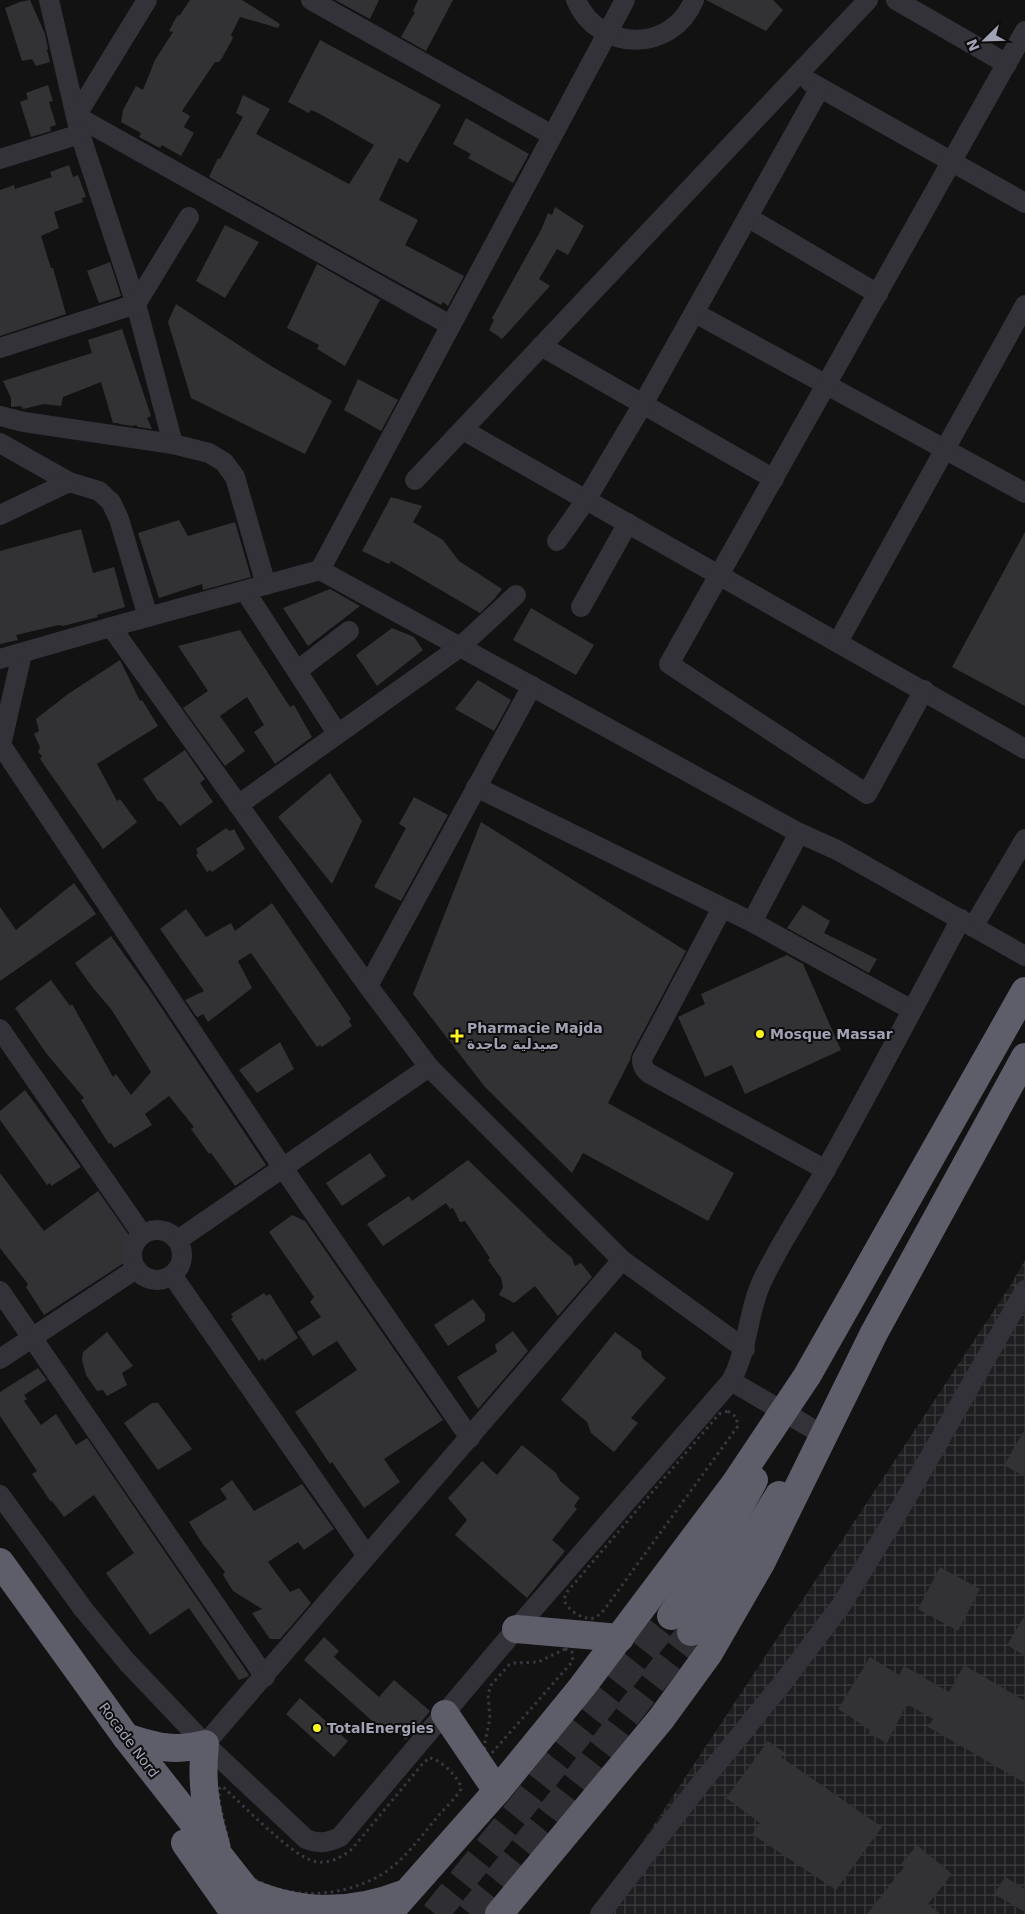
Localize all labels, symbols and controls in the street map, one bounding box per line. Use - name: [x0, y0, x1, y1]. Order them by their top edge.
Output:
- north arrow: [960, 15, 1010, 65]
- text: N: [963, 37, 983, 54]
- place label: Pharmacie Majda صيدلية ماجدة: [467, 1020, 603, 1052]
- place label: Mosque Massar: [770, 1026, 893, 1042]
- marker: Mosque Massar: [754, 1028, 766, 1040]
- marker: Pharmacie Majda صيدلية ماجدة: [451, 1030, 463, 1042]
- street label: Rocade Nord: [96, 1700, 162, 1780]
- place label: TotalEnergies: [327, 1720, 434, 1736]
- marker: TotalEnergies: [311, 1722, 323, 1734]

